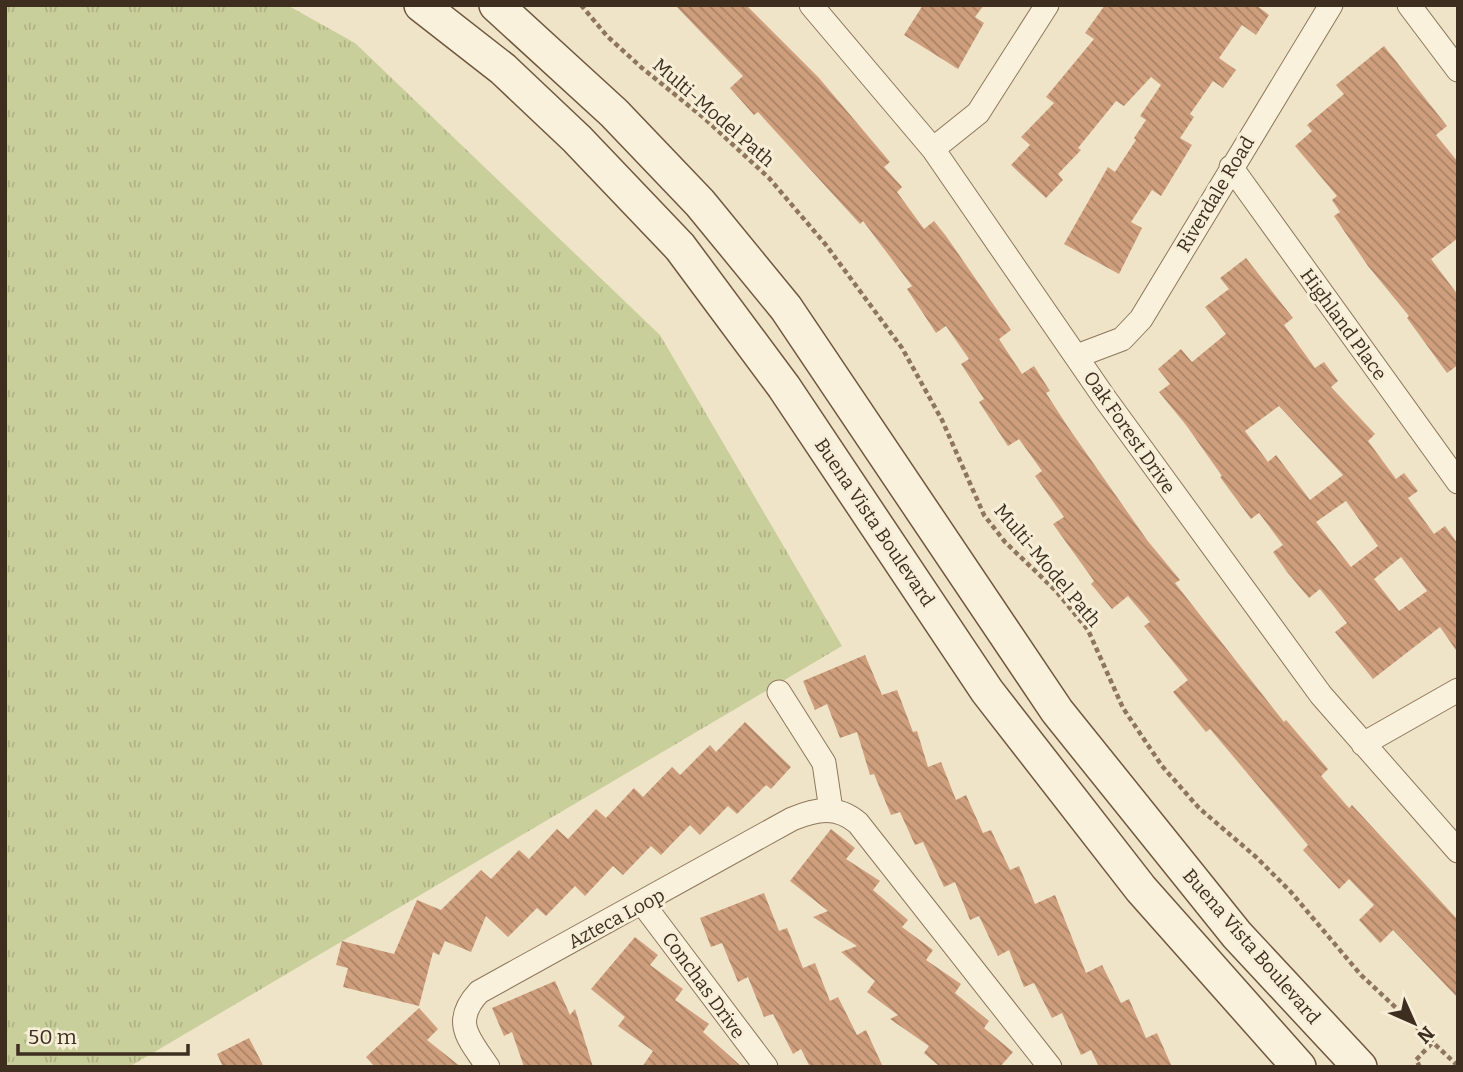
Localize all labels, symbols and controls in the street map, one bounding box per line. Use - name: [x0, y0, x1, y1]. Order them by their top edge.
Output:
- street label: Multi-Model Path: [648, 53, 779, 172]
- street label: Riverdale Road: [1172, 132, 1259, 256]
- street label: Highland Place: [1295, 264, 1392, 385]
- street label: Oak Forest Drive: [1079, 367, 1180, 498]
- street label: Buena Vista Boulevard: [810, 434, 939, 611]
- street label: Multi-Model Path: [989, 499, 1106, 632]
- street label: Buena Vista Boulevard: [1178, 864, 1325, 1029]
- street label: Azteca Loop: [564, 883, 669, 954]
- street label: Conchas Drive: [657, 928, 750, 1043]
- north arrow: [1379, 988, 1449, 1058]
- scale bar: [18, 1012, 187, 1056]
- text: N: [1412, 1021, 1439, 1048]
- text: 50 m: [28, 1024, 77, 1050]

